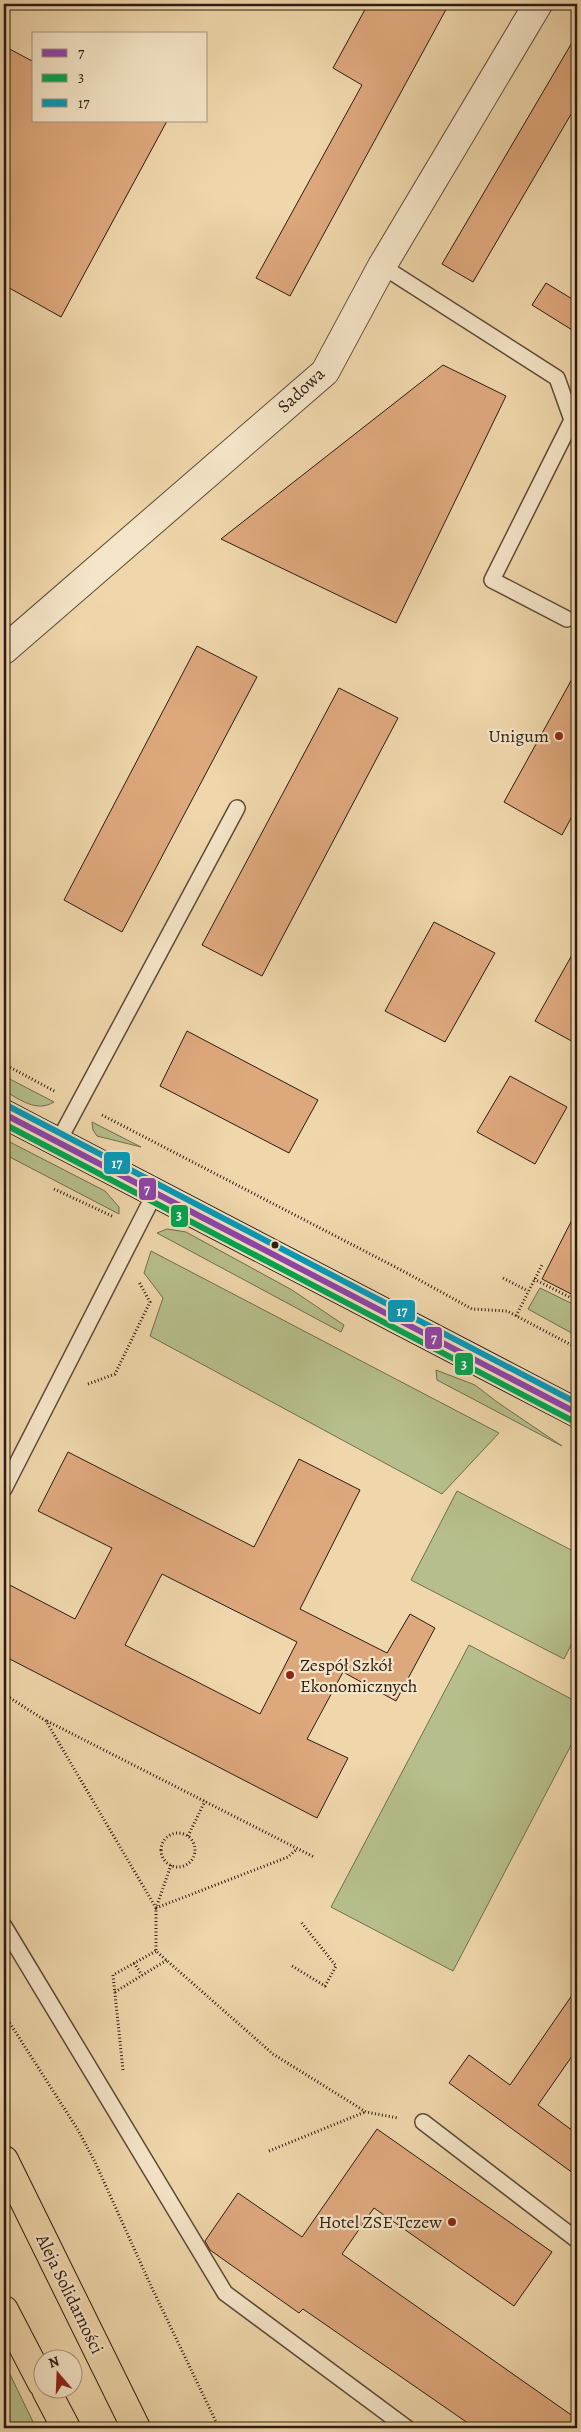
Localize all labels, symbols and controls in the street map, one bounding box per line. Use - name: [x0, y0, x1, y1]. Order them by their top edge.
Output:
- legend: [32, 32, 208, 122]
- text: 7: [78, 43, 85, 63]
- text: 3: [78, 67, 84, 87]
- text: 17: [78, 93, 90, 113]
- street label: Sadowa: [272, 361, 330, 418]
- place label: Unigum: [488, 724, 549, 748]
- marker: Unigum: [553, 730, 565, 742]
- line badge: 17: [103, 1151, 131, 1175]
- text: 17: [112, 1154, 123, 1173]
- line badge: 7: [138, 1177, 157, 1201]
- text: 7: [144, 1180, 150, 1199]
- line badge: 3: [170, 1204, 189, 1228]
- text: 3: [176, 1206, 182, 1225]
- unlabelled marker: [270, 1240, 280, 1250]
- line badge: 17: [387, 1299, 416, 1323]
- text: 17: [397, 1302, 408, 1321]
- line badge: 7: [424, 1326, 443, 1350]
- text: 7: [431, 1329, 437, 1348]
- line badge: 3: [454, 1352, 474, 1376]
- text: 3: [461, 1355, 467, 1374]
- place label: Zespół Szkół Ekonomicznych: [300, 1653, 418, 1698]
- marker: Zespół Szkół Ekonomicznych: [284, 1669, 296, 1681]
- place label: Hotel ZSE Tczew: [318, 2210, 442, 2234]
- marker: Hotel ZSE Tczew: [446, 2216, 458, 2228]
- street label: Aleja Solidarności: [30, 2229, 109, 2358]
- north arrow: [32, 2350, 82, 2400]
- text: N: [46, 2352, 62, 2373]

